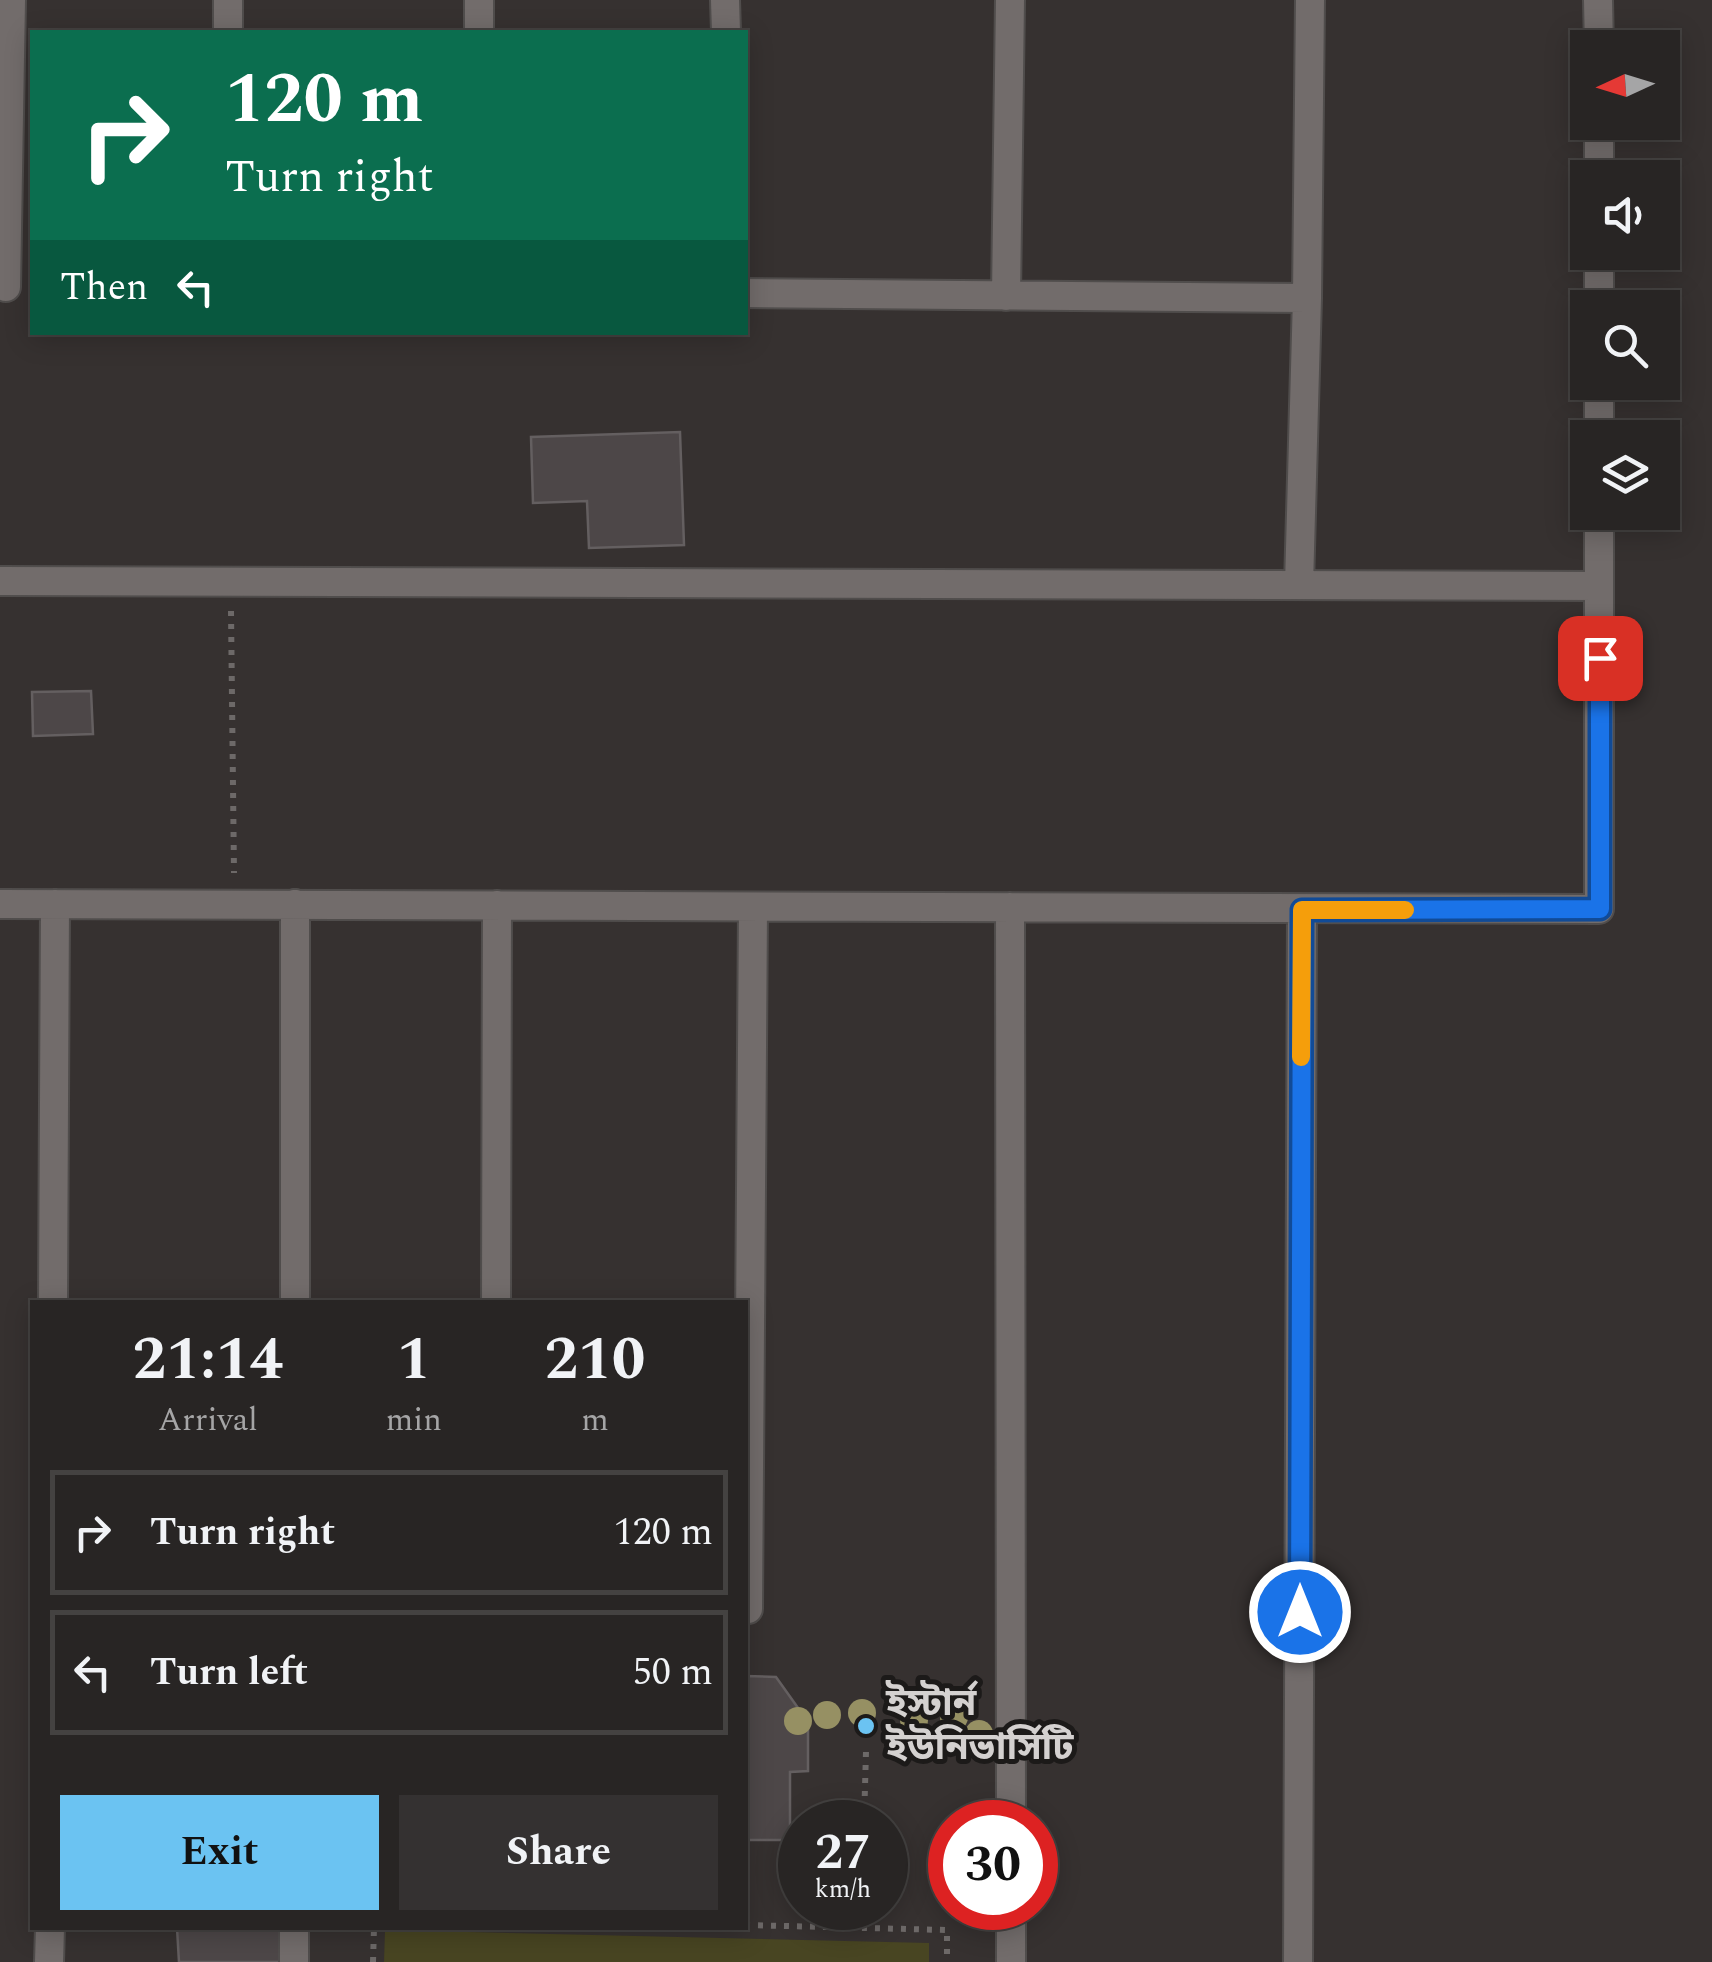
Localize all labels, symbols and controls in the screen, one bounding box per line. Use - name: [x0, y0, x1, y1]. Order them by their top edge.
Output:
- north arrow: [1570, 30, 1680, 140]
- map controls: [1570, 30, 1680, 530]
- text: 120 m: [225, 47, 423, 153]
- icon: right: [60, 70, 190, 200]
- text: Turn right: [225, 143, 434, 212]
- button: sound: [1570, 160, 1680, 270]
- text: Then: [60, 259, 148, 317]
- icon: left: [168, 260, 223, 315]
- button: search: [1570, 290, 1680, 400]
- button: layers: [1570, 420, 1680, 530]
- pin: [1558, 616, 1643, 701]
- icon: arrive: [1573, 631, 1628, 686]
- text: 21:14: [133, 1314, 283, 1406]
- text: 1: [397, 1314, 431, 1406]
- text: 210: [544, 1314, 645, 1406]
- text: Arrival: [158, 1396, 258, 1445]
- text: min: [386, 1396, 442, 1445]
- text: m: [581, 1396, 609, 1445]
- text: Turn right: [150, 1504, 335, 1562]
- text: 120 m: [614, 1504, 713, 1562]
- icon: right: [65, 1505, 120, 1560]
- position arrow: [1248, 1560, 1352, 1664]
- text: Turn left: [150, 1644, 308, 1702]
- text: 50 m: [633, 1644, 713, 1702]
- icon: left: [65, 1645, 120, 1700]
- place label: ইস্টার্ন ইউনিভার্সিটি: [885, 1675, 1074, 1777]
- marker: ইস্টার্ন ইউনিভার্সিটি: [855, 1715, 877, 1737]
- button: Exit: [60, 1795, 379, 1910]
- button: Share: [399, 1795, 718, 1910]
- speed limit sign: 30: [928, 1800, 1058, 1930]
- text: 27: [815, 1815, 871, 1891]
- text: km/h: [815, 1871, 871, 1909]

